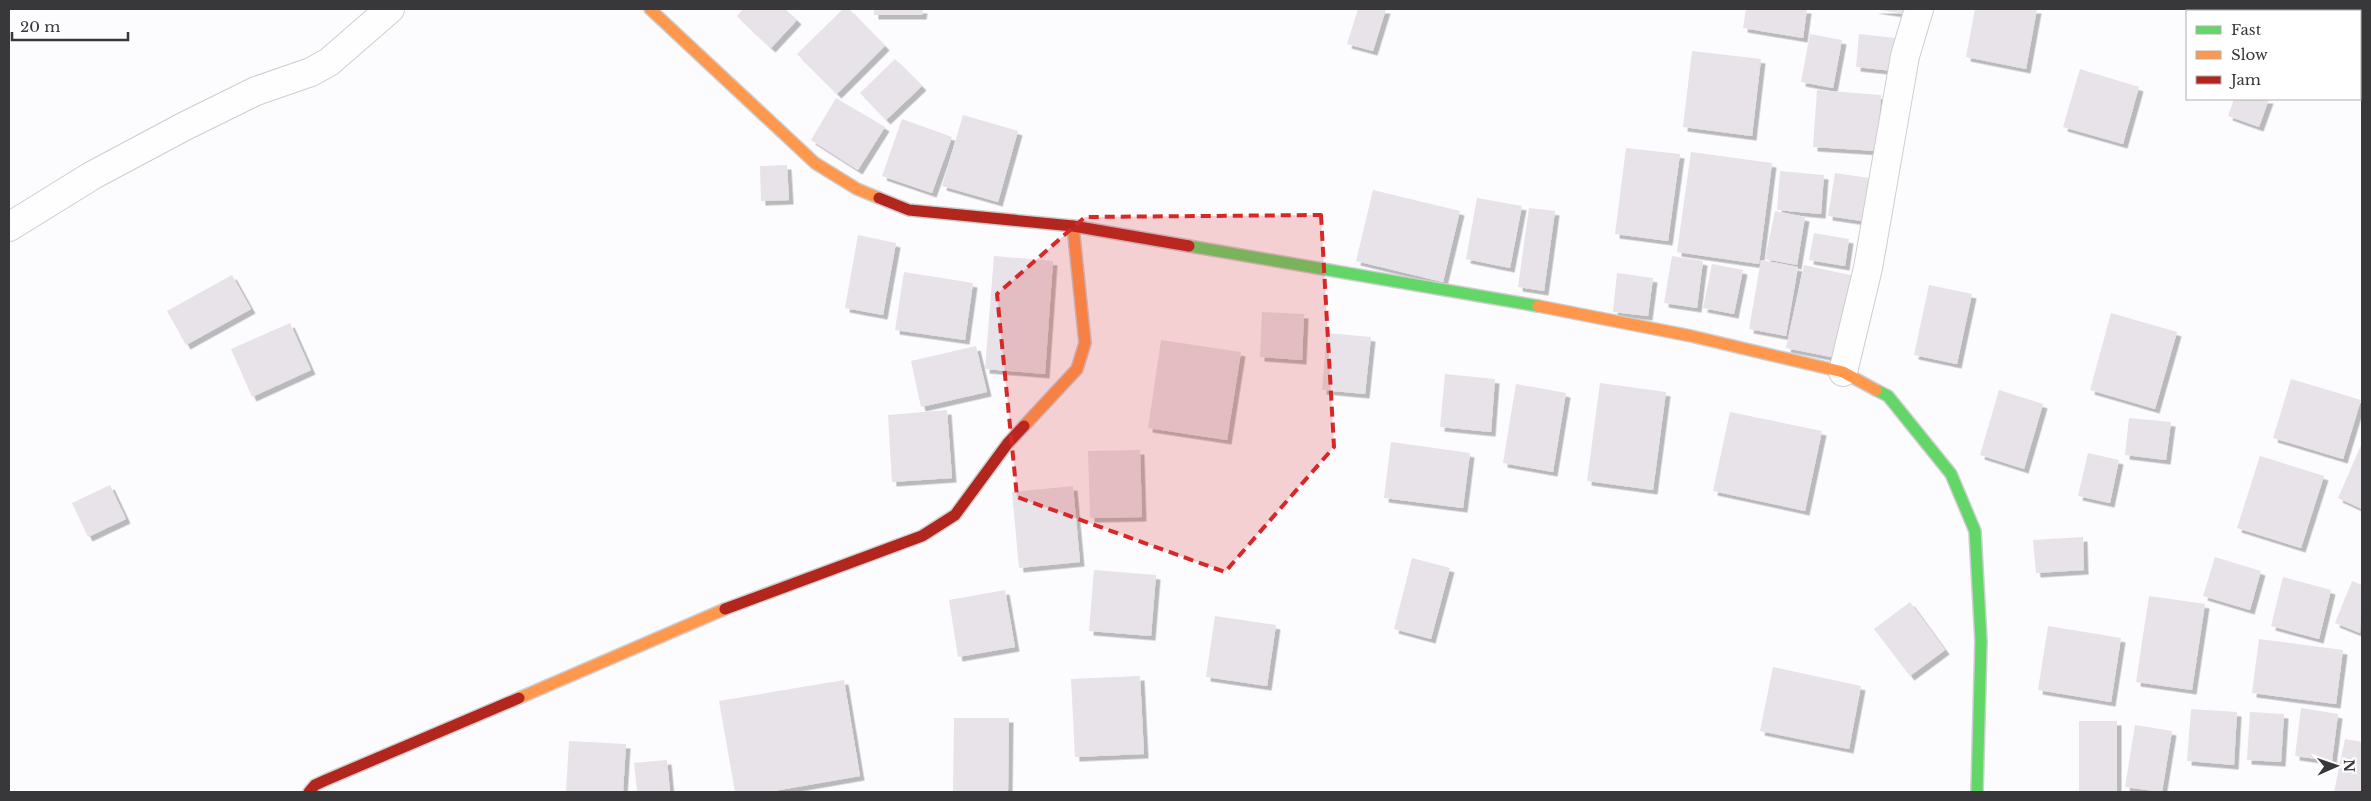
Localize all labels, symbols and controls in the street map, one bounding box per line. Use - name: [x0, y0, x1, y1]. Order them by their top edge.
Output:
- scale bar: [12, 10, 129, 42]
- legend: [2186, 10, 2361, 100]
- text: 20 m: [20, 17, 60, 36]
- text: Fast: [2231, 20, 2262, 39]
- text: Slow: [2231, 45, 2268, 64]
- text: Jam: [2229, 70, 2261, 89]
- north arrow: [2311, 741, 2361, 791]
- text: N: [2340, 759, 2358, 772]

